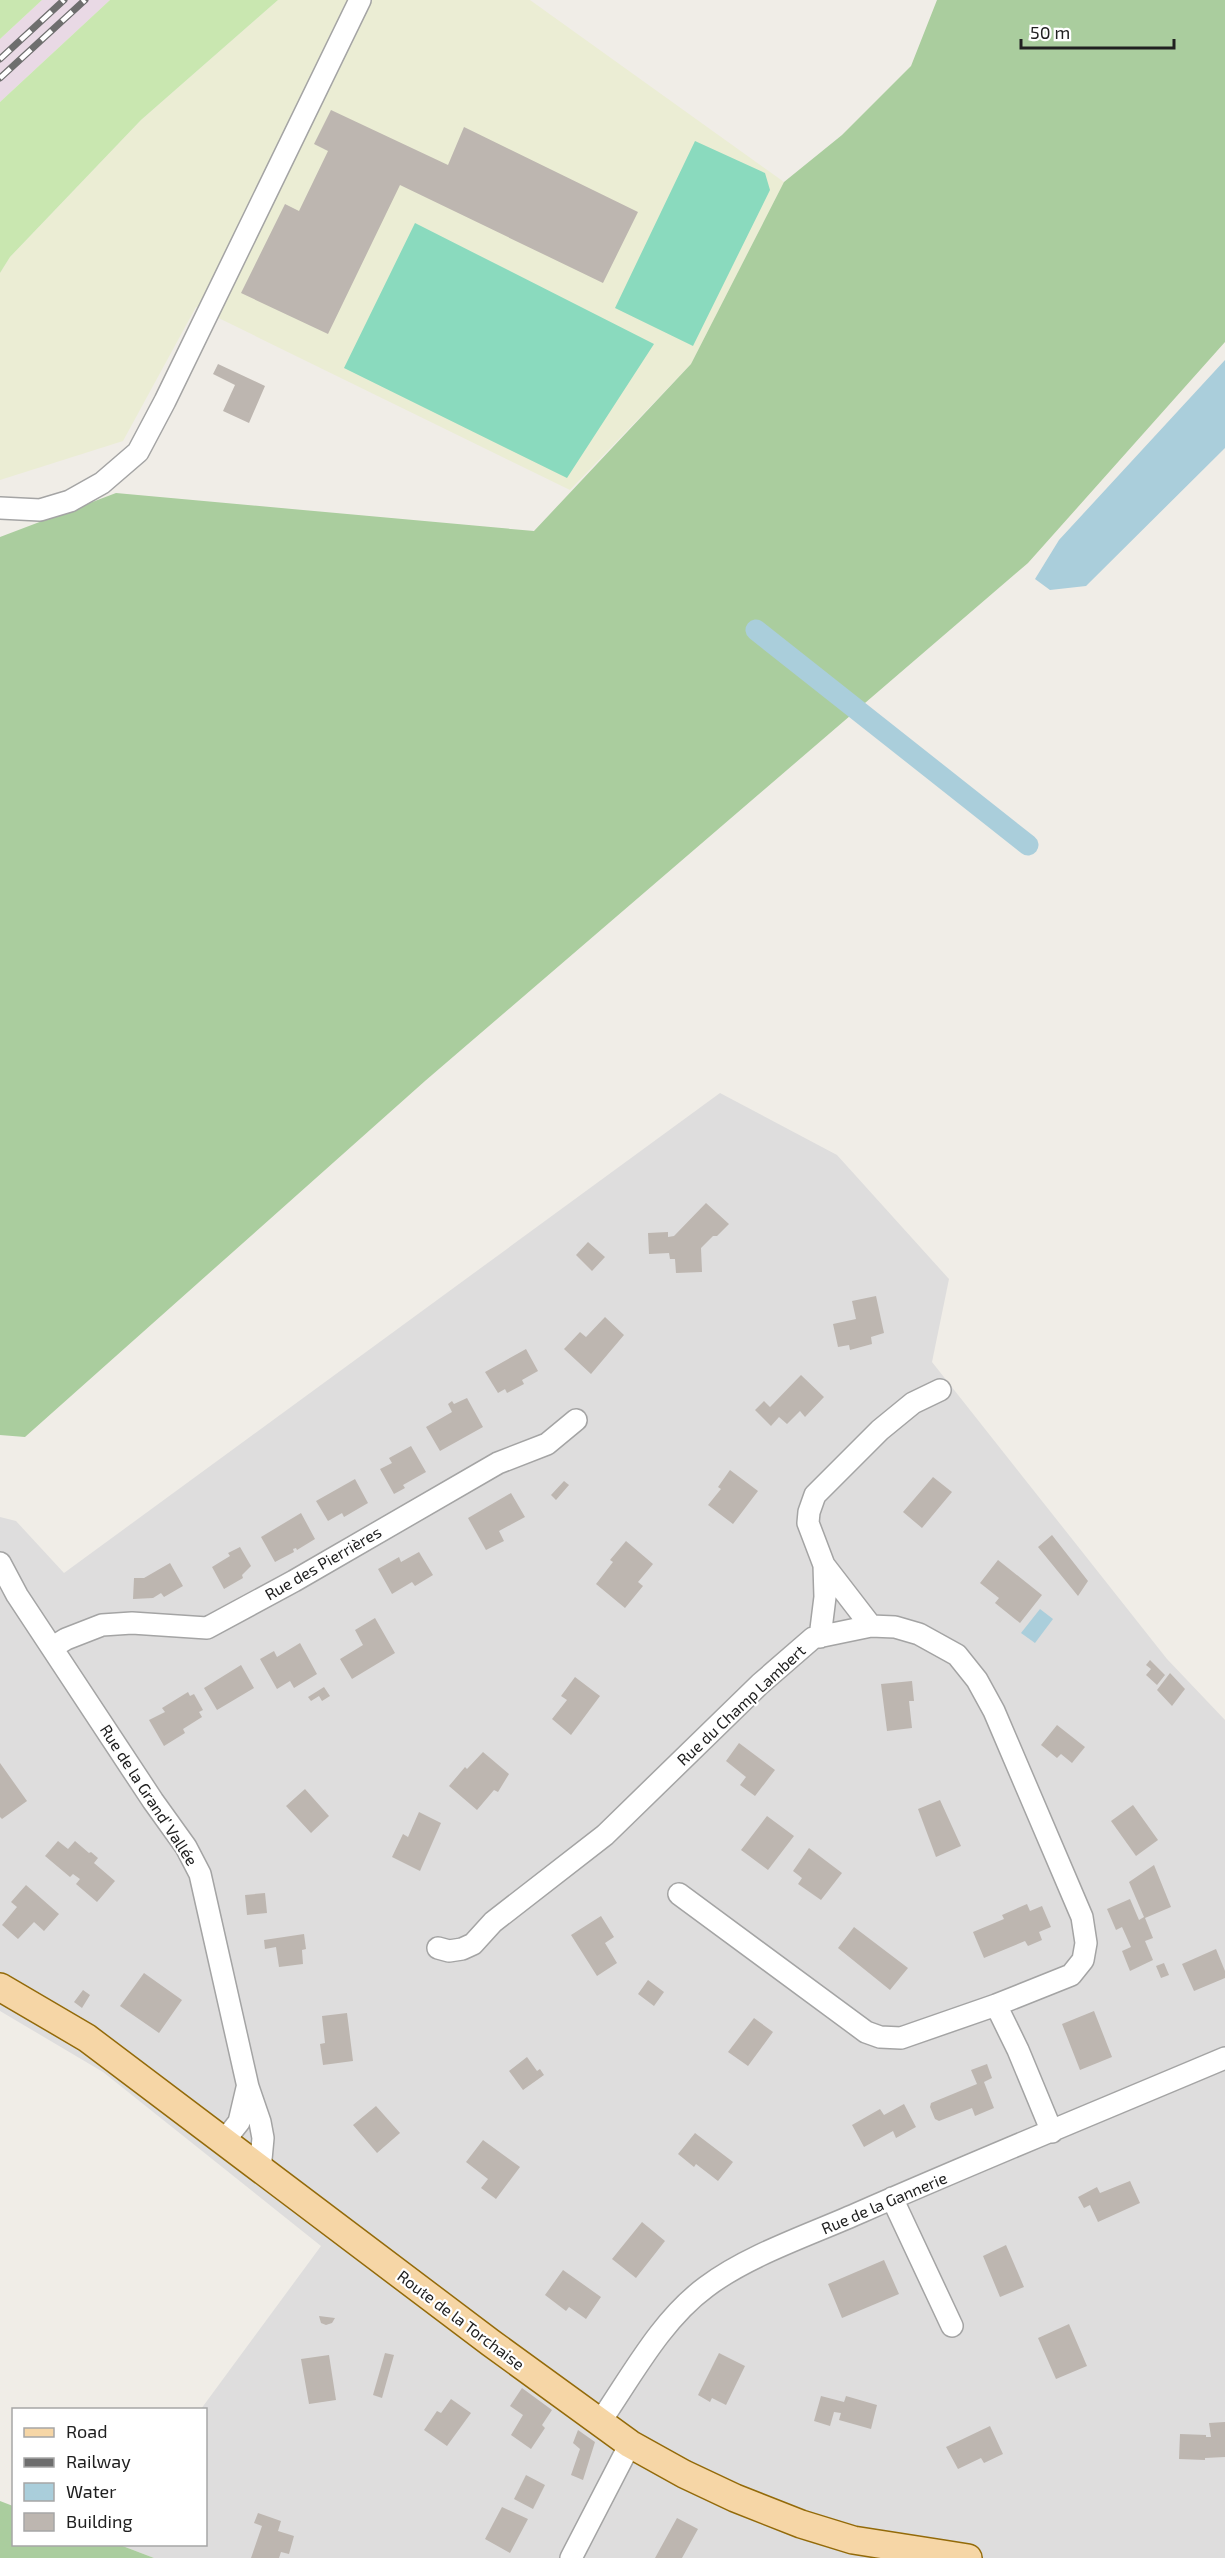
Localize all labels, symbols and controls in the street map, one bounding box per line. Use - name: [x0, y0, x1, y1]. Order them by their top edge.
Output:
- scale bar: [1021, 12, 1174, 50]
- text: 50 m: [1030, 21, 1070, 43]
- street label: Rue des Pierrières: [261, 1522, 384, 1604]
- street label: Rue du Champ Lambert: [673, 1640, 809, 1769]
- street label: Rue de la Grand’ Vallée: [97, 1721, 202, 1869]
- street label: Rue de la Gannerie: [818, 2167, 949, 2238]
- street label: Route de la Torchaise: [394, 2266, 528, 2373]
- legend: [12, 2408, 207, 2546]
- text: Road: [66, 2420, 107, 2442]
- text: Railway: [66, 2450, 131, 2472]
- text: Water: [66, 2480, 116, 2502]
- text: Building: [66, 2510, 133, 2532]

